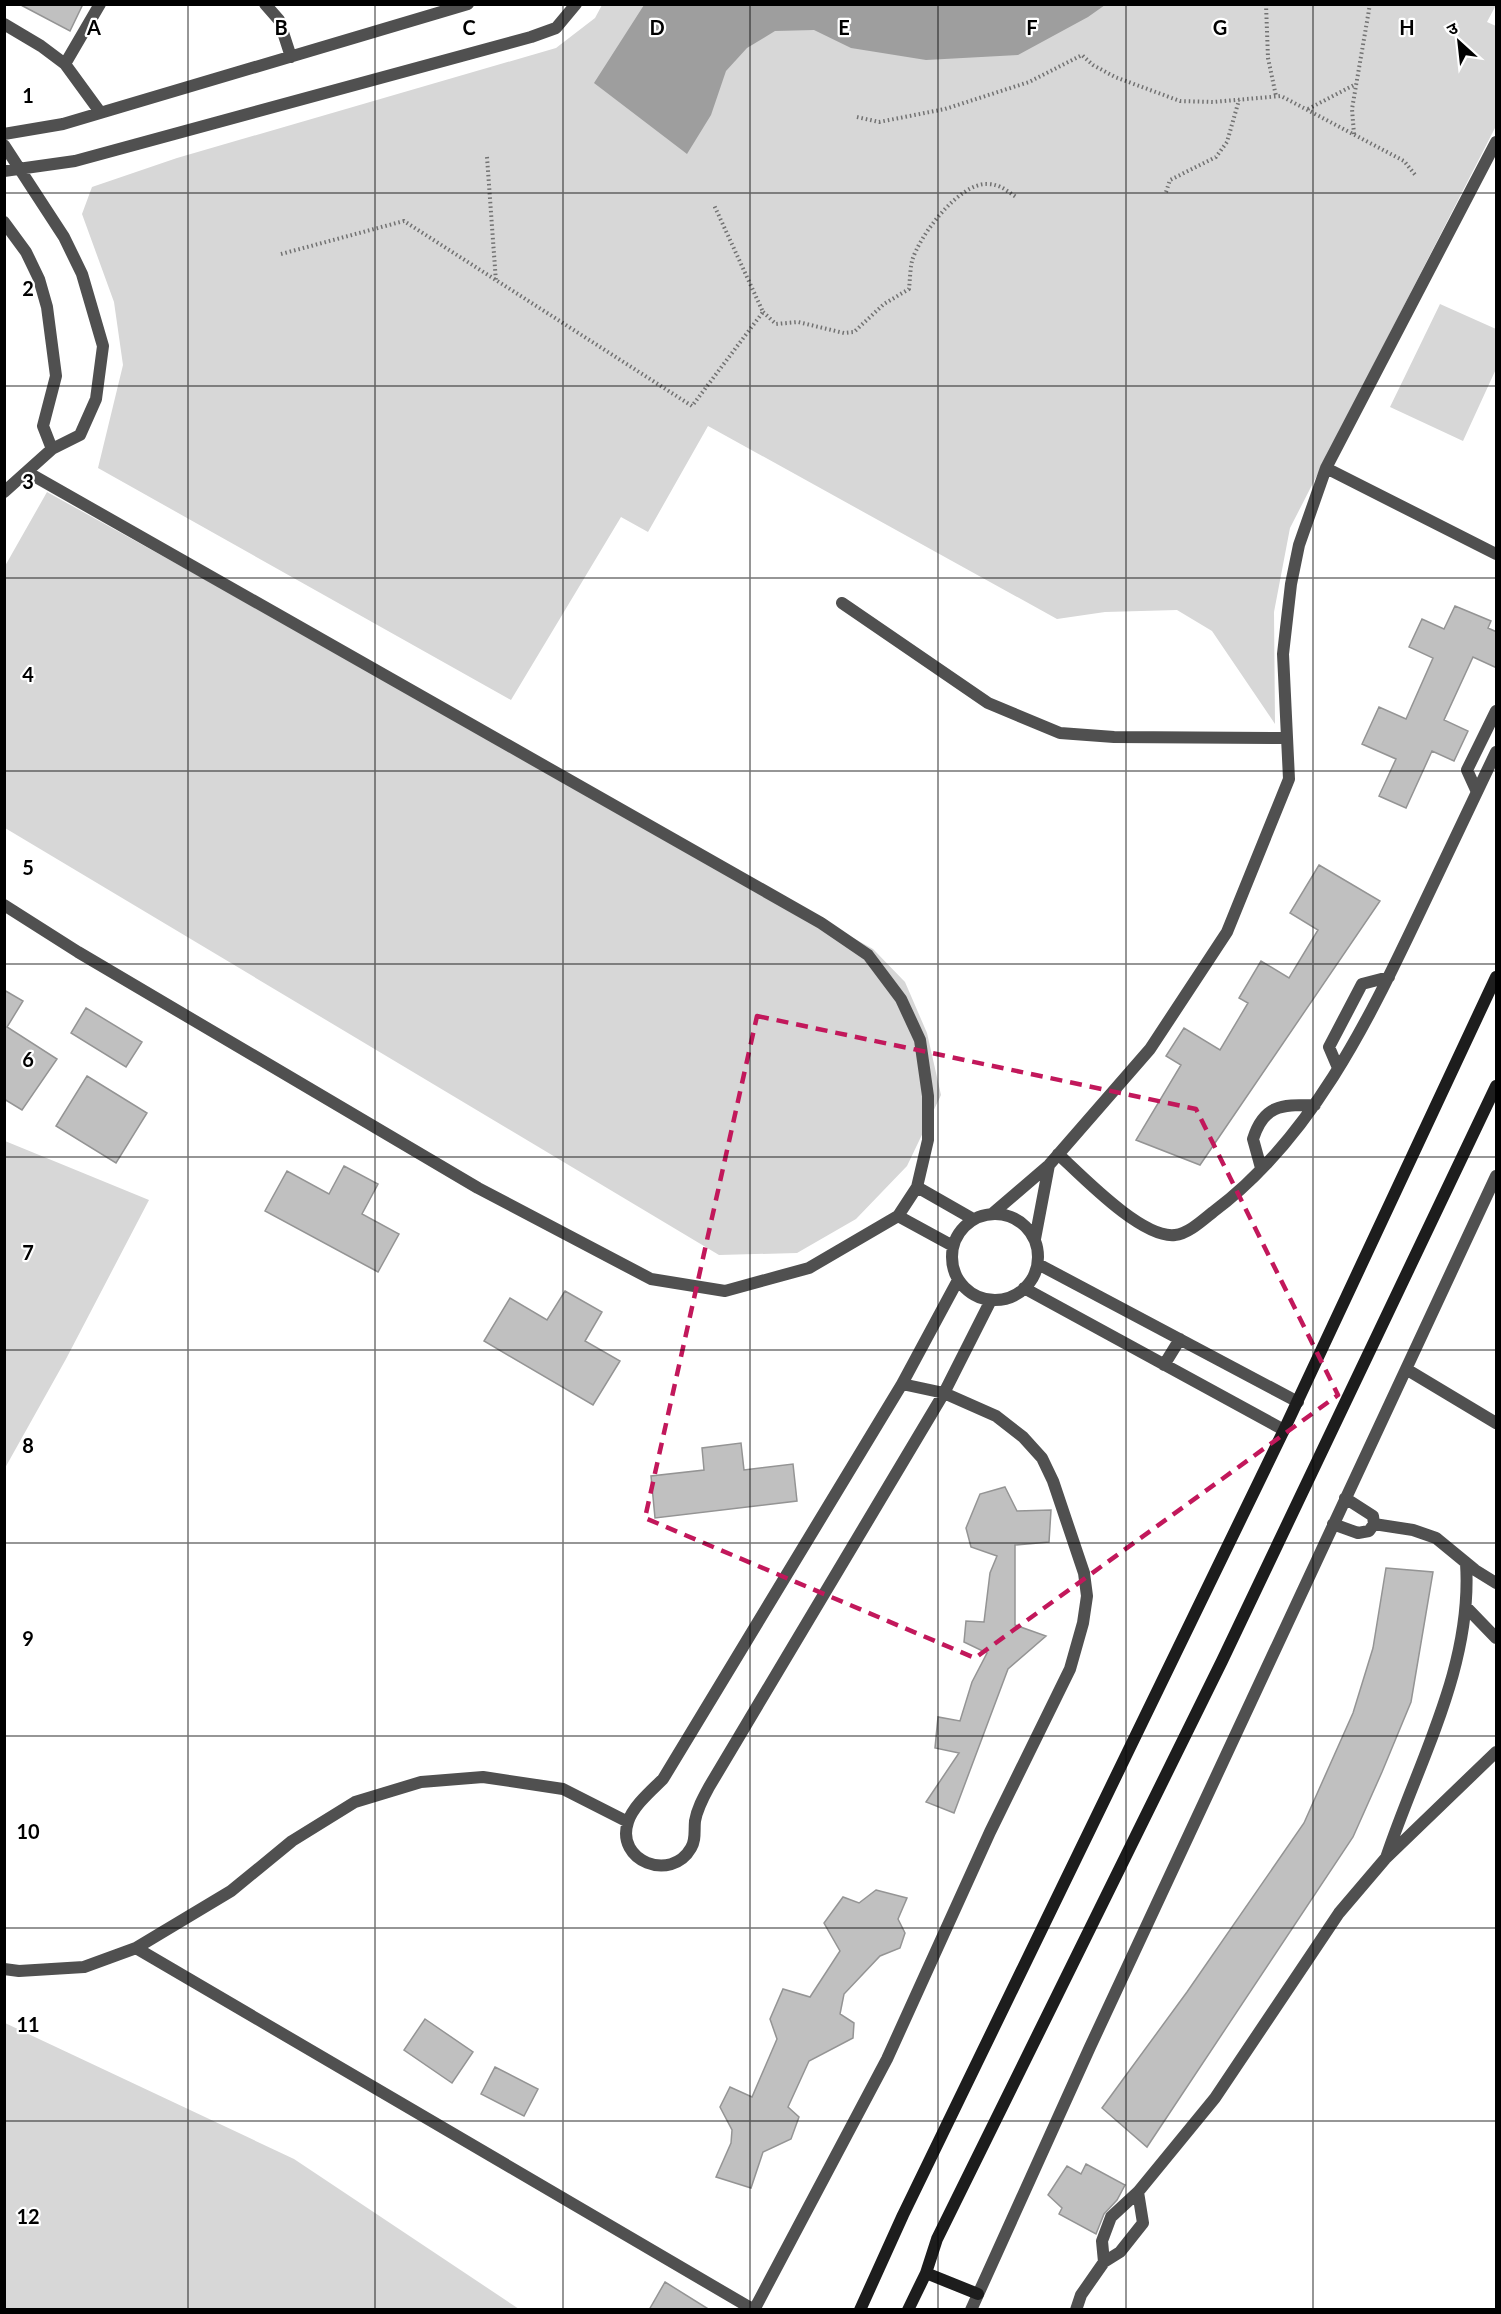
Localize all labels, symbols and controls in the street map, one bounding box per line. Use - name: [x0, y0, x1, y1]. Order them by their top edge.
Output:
- north arrow: [1429, 12, 1489, 72]
- text: A: [86, 15, 101, 39]
- text: B: [274, 15, 288, 39]
- text: C: [462, 15, 476, 39]
- text: D: [649, 15, 665, 39]
- text: E: [838, 15, 850, 39]
- text: F: [1026, 15, 1038, 39]
- text: G: [1213, 15, 1227, 39]
- text: H: [1399, 15, 1415, 39]
- text: उ: [1443, 17, 1461, 39]
- text: 1: [22, 83, 34, 107]
- text: 2: [22, 276, 34, 300]
- text: 3: [22, 469, 34, 493]
- text: 4: [22, 662, 34, 686]
- text: 5: [22, 855, 34, 879]
- text: 6: [22, 1047, 34, 1071]
- text: 7: [22, 1240, 34, 1264]
- text: 8: [22, 1433, 34, 1457]
- text: 9: [22, 1626, 34, 1650]
- text: 10: [16, 1819, 40, 1843]
- text: 11: [16, 2012, 40, 2036]
- text: 12: [16, 2204, 40, 2228]

